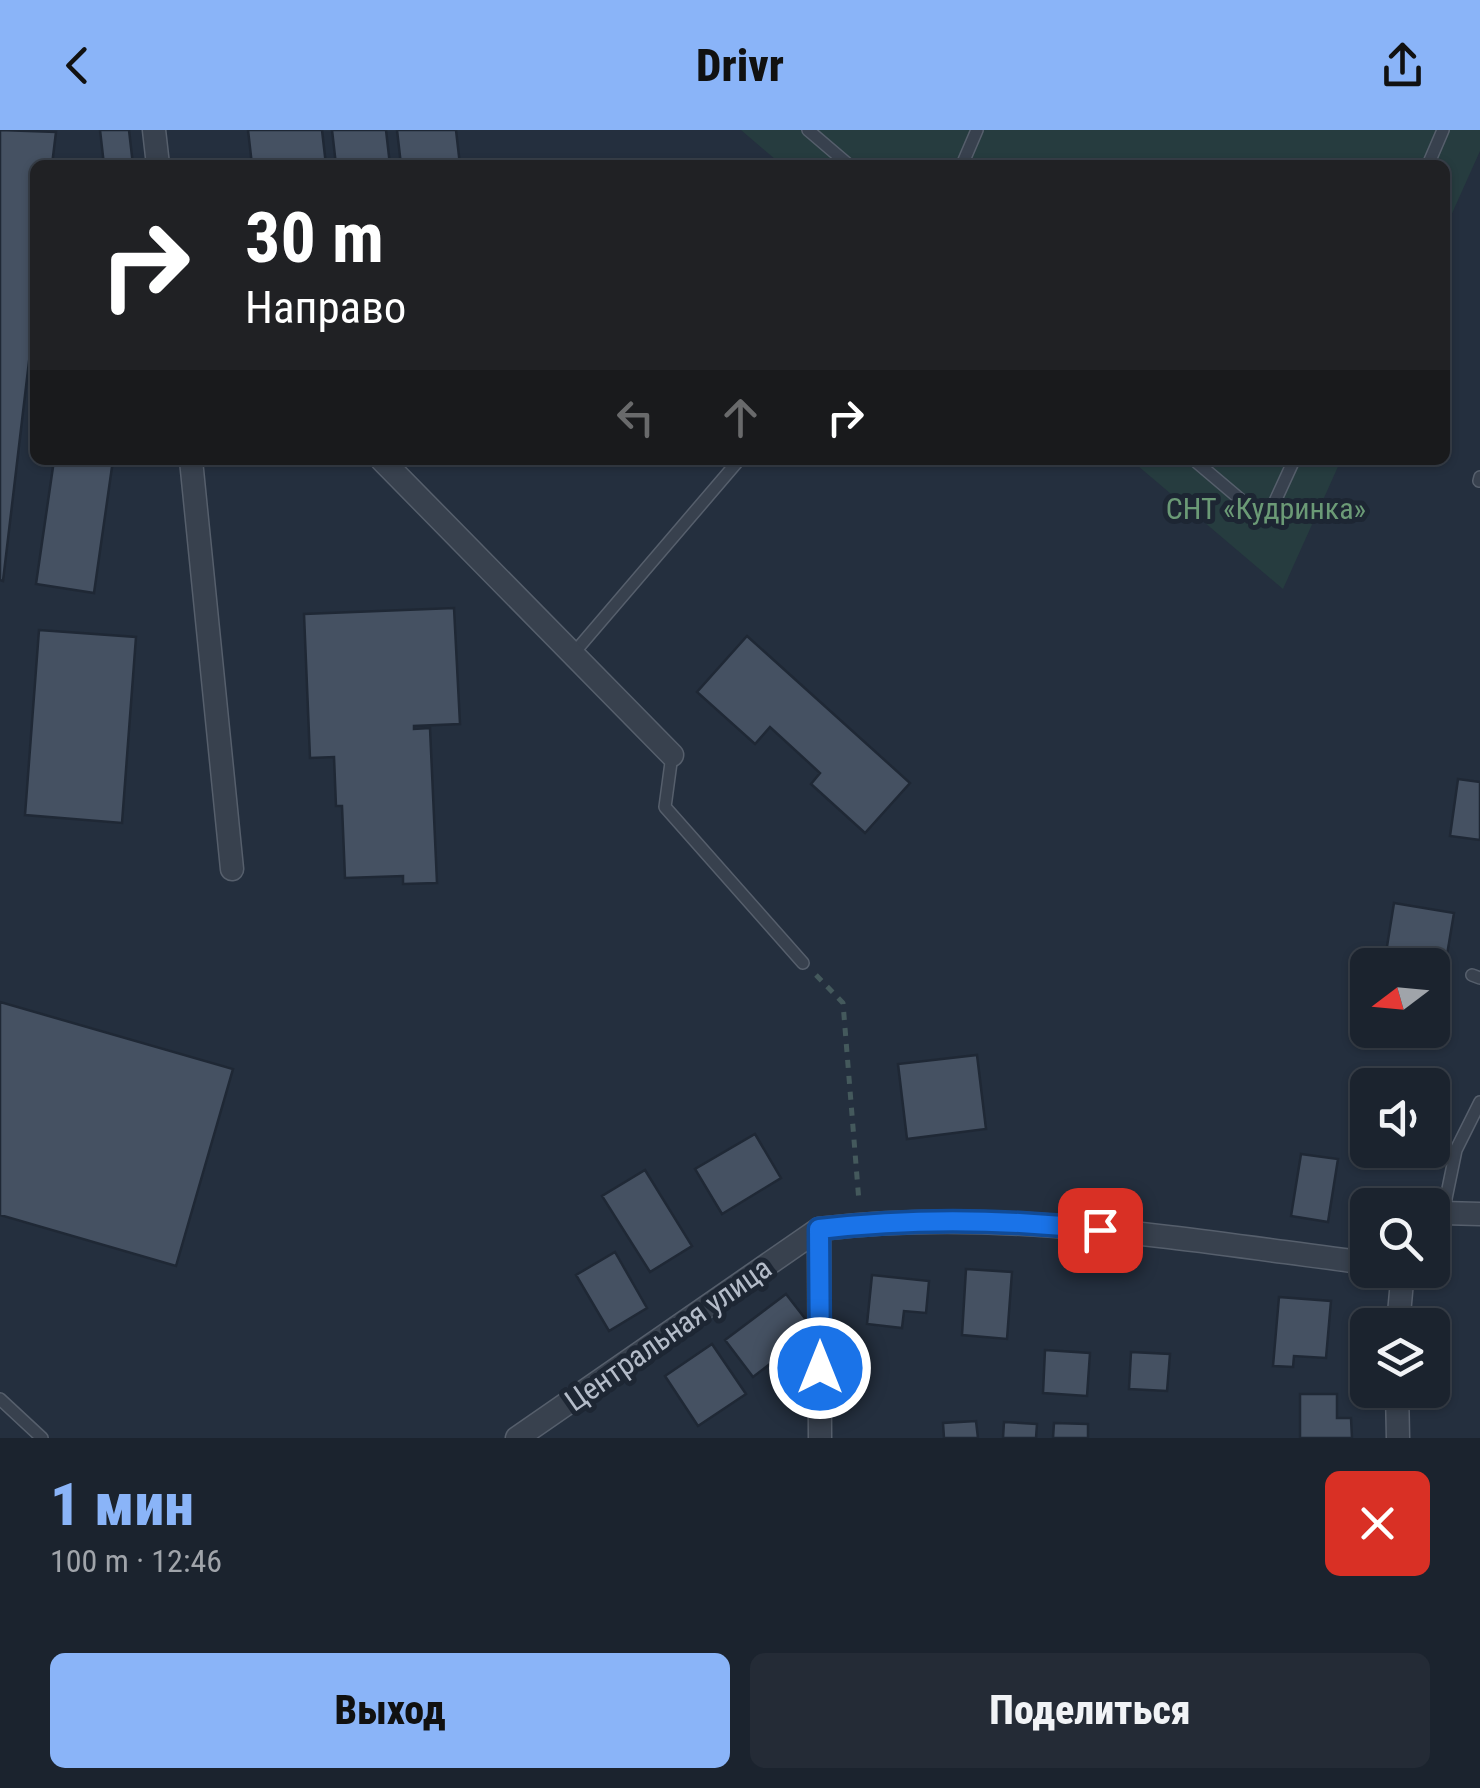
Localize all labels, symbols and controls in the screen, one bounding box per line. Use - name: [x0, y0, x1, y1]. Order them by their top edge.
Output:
- icon: back: [50, 38, 105, 93]
- icon: share: [1375, 38, 1430, 93]
- text: Drivr: [696, 39, 784, 92]
- text: 30 m: [245, 197, 384, 279]
- icon: right: [80, 200, 210, 330]
- text: Направо: [245, 281, 406, 334]
- icon: left: [608, 390, 663, 445]
- icon: ahead: [713, 390, 768, 445]
- icon: right: [818, 390, 873, 445]
- park label: СНТ «Кудринка»: [1166, 491, 1366, 526]
- north arrow: [1350, 948, 1450, 1048]
- map controls: [1350, 948, 1450, 1408]
- button: sound: [1350, 1068, 1450, 1168]
- pin: [1058, 1188, 1143, 1273]
- button: search: [1350, 1188, 1450, 1288]
- icon: arrive: [1073, 1203, 1128, 1258]
- street label: Центральная улица: [558, 1250, 778, 1418]
- button: layers: [1350, 1308, 1450, 1408]
- position arrow: [768, 1316, 872, 1420]
- text: 1 мин: [50, 1469, 194, 1540]
- button: close: [1325, 1471, 1430, 1576]
- text: 100 m · 12:46: [50, 1542, 222, 1580]
- button: Выход: [50, 1653, 730, 1768]
- button: Поделиться: [750, 1653, 1430, 1768]

